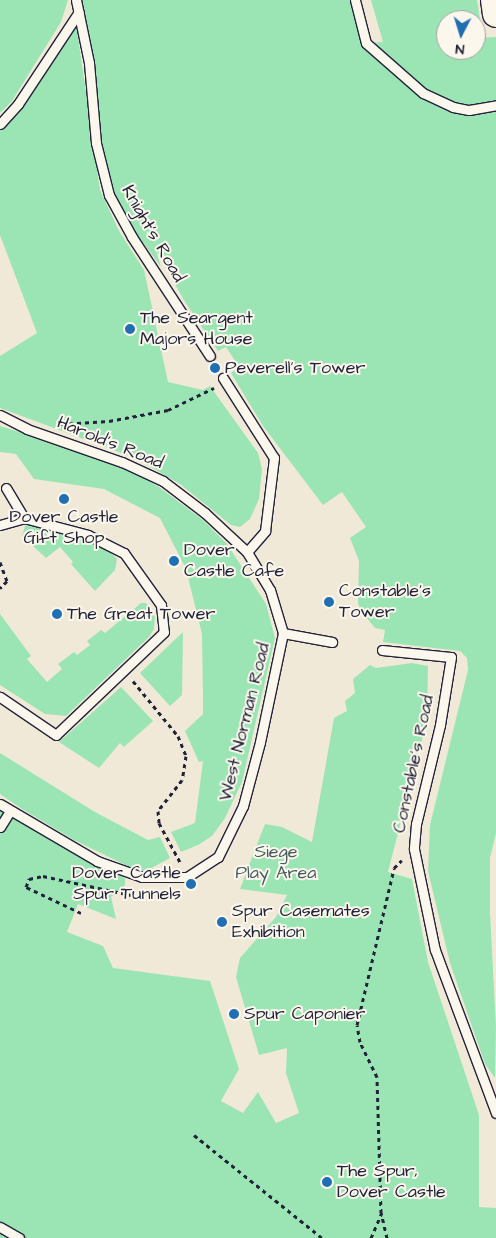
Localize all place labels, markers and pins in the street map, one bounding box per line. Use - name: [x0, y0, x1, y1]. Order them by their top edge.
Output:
- place label: The Seargent Majors House: [140, 308, 253, 350]
- marker: The Seargent Majors House: [124, 323, 136, 335]
- place label: Peverell's Tower: [225, 357, 365, 379]
- marker: Peverell's Tower: [209, 362, 221, 374]
- marker: Dover Castle Gift Shop: [58, 493, 70, 505]
- place label: Dover Castle Gift Shop: [10, 507, 118, 550]
- place label: Dover Castle Cafe: [184, 540, 284, 582]
- marker: Dover Castle Cafe: [168, 555, 180, 567]
- place label: Constable's Tower: [339, 581, 431, 624]
- marker: Constable's Tower: [323, 596, 335, 608]
- place label: The Great Tower: [67, 603, 215, 625]
- marker: The Great Tower: [51, 608, 63, 620]
- place label: Dover Castle Spur Tunnels: [72, 863, 181, 906]
- marker: Dover Castle Spur Tunnels: [185, 878, 197, 890]
- place label: Spur Casemates Exhibition: [232, 901, 370, 944]
- marker: Spur Casemates Exhibition: [216, 916, 228, 928]
- place label: Spur Caponier: [244, 1003, 365, 1025]
- marker: Spur Caponier: [228, 1008, 240, 1020]
- place label: The Spur, Dover Castle: [337, 1161, 446, 1204]
- marker: The Spur, Dover Castle: [321, 1176, 333, 1188]

